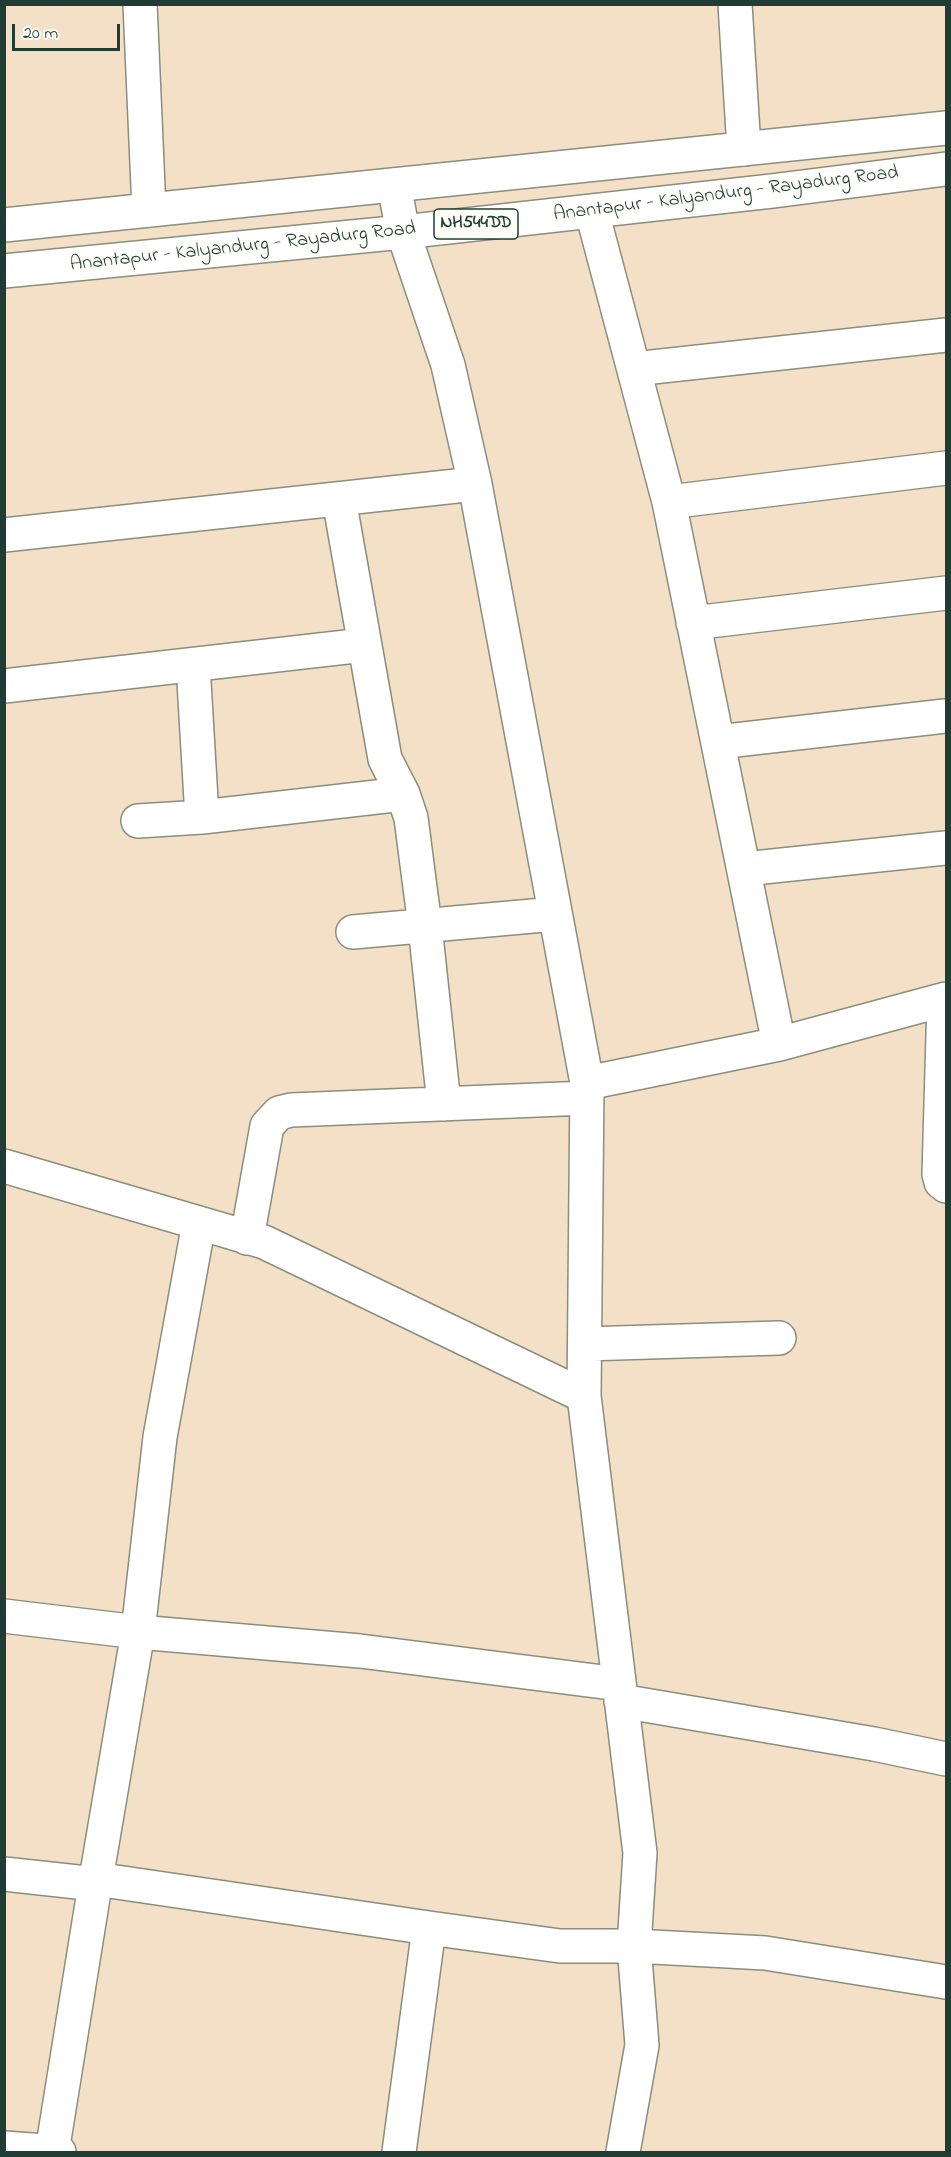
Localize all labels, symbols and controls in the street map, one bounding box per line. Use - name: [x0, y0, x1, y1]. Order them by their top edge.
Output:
- scale bar: [15, 12, 123, 50]
- text: 20 m: [23, 21, 58, 47]
- street label: Anantapur - Kalyandurg - Rayadurg Road: [552, 162, 900, 228]
- road number: NH544DD: [434, 209, 518, 239]
- street label: Anantapur - Kalyandurg - Rayadurg Road: [69, 218, 417, 278]

